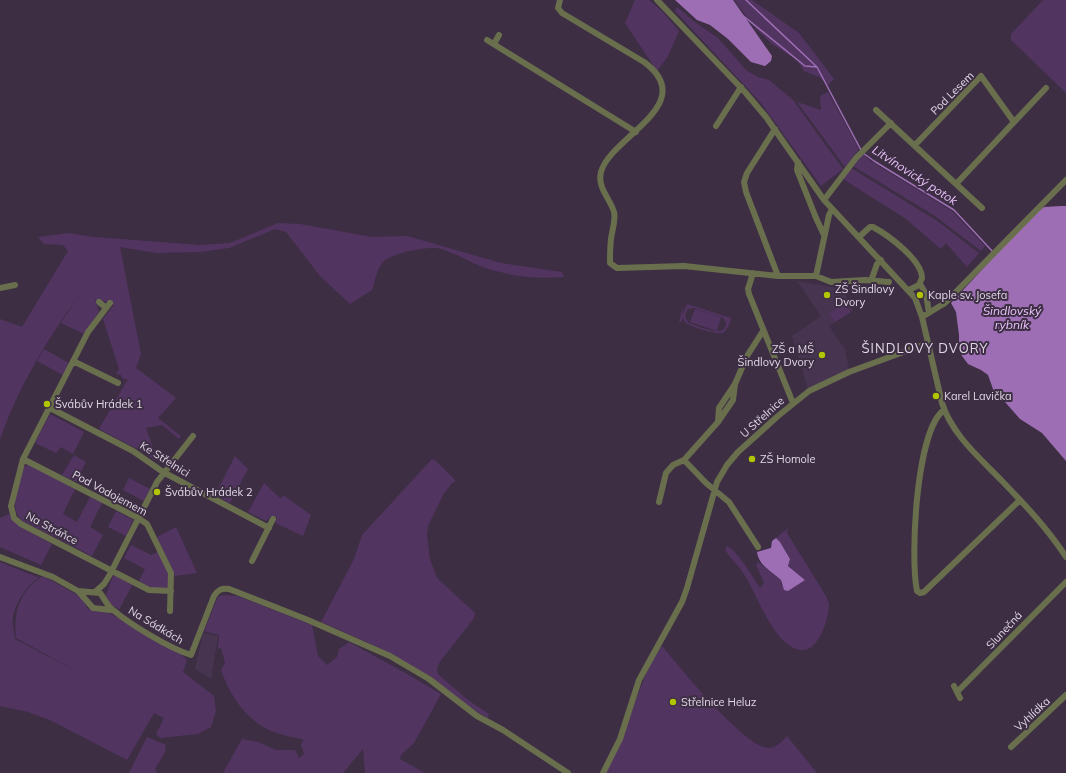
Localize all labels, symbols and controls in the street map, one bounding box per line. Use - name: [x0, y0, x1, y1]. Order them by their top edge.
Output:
- street label: Pod Lesem: [927, 68, 977, 118]
- water label: Litvínovický potok: [870, 142, 961, 209]
- place label: ZŠ Šindlovy Dvory: [835, 282, 895, 309]
- place label: Kaple sv. Josefa: [928, 288, 1007, 302]
- marker: ZŠ Šindlovy Dvory: [822, 290, 832, 300]
- marker: Kaple sv. Josefa: [915, 290, 925, 300]
- water label: Šindlovský rybník: [983, 303, 1042, 332]
- district label: ŠINDLOVY DVORY: [862, 340, 989, 356]
- place label: ZŠ a MŠ Šindlovy Dvory: [738, 342, 814, 369]
- marker: ZŠ a MŠ Šindlovy Dvory: [817, 350, 827, 360]
- place label: Karel Lavička: [944, 389, 1012, 403]
- marker: Karel Lavička: [931, 391, 941, 401]
- street label: U Střelnice: [737, 394, 787, 440]
- place label: Švábův Hrádek 1: [55, 397, 143, 411]
- marker: Švábův Hrádek 1: [42, 399, 52, 409]
- street label: Ke Střelnici: [138, 438, 192, 480]
- place label: ZŠ Homole: [760, 452, 815, 466]
- marker: ZŠ Homole: [747, 454, 757, 464]
- street label: Pod Vodojemem: [70, 467, 150, 519]
- place label: Švábův Hrádek 2: [165, 485, 253, 499]
- marker: Švábův Hrádek 2: [152, 487, 162, 497]
- street label: Na Stráňce: [24, 509, 80, 548]
- street label: Na Sádkách: [126, 603, 186, 647]
- street label: Slunečná: [983, 608, 1025, 652]
- street label: Vyhlídka: [1011, 694, 1053, 734]
- place label: Střelnice Heluz: [681, 695, 757, 709]
- marker: Střelnice Heluz: [668, 697, 678, 707]

